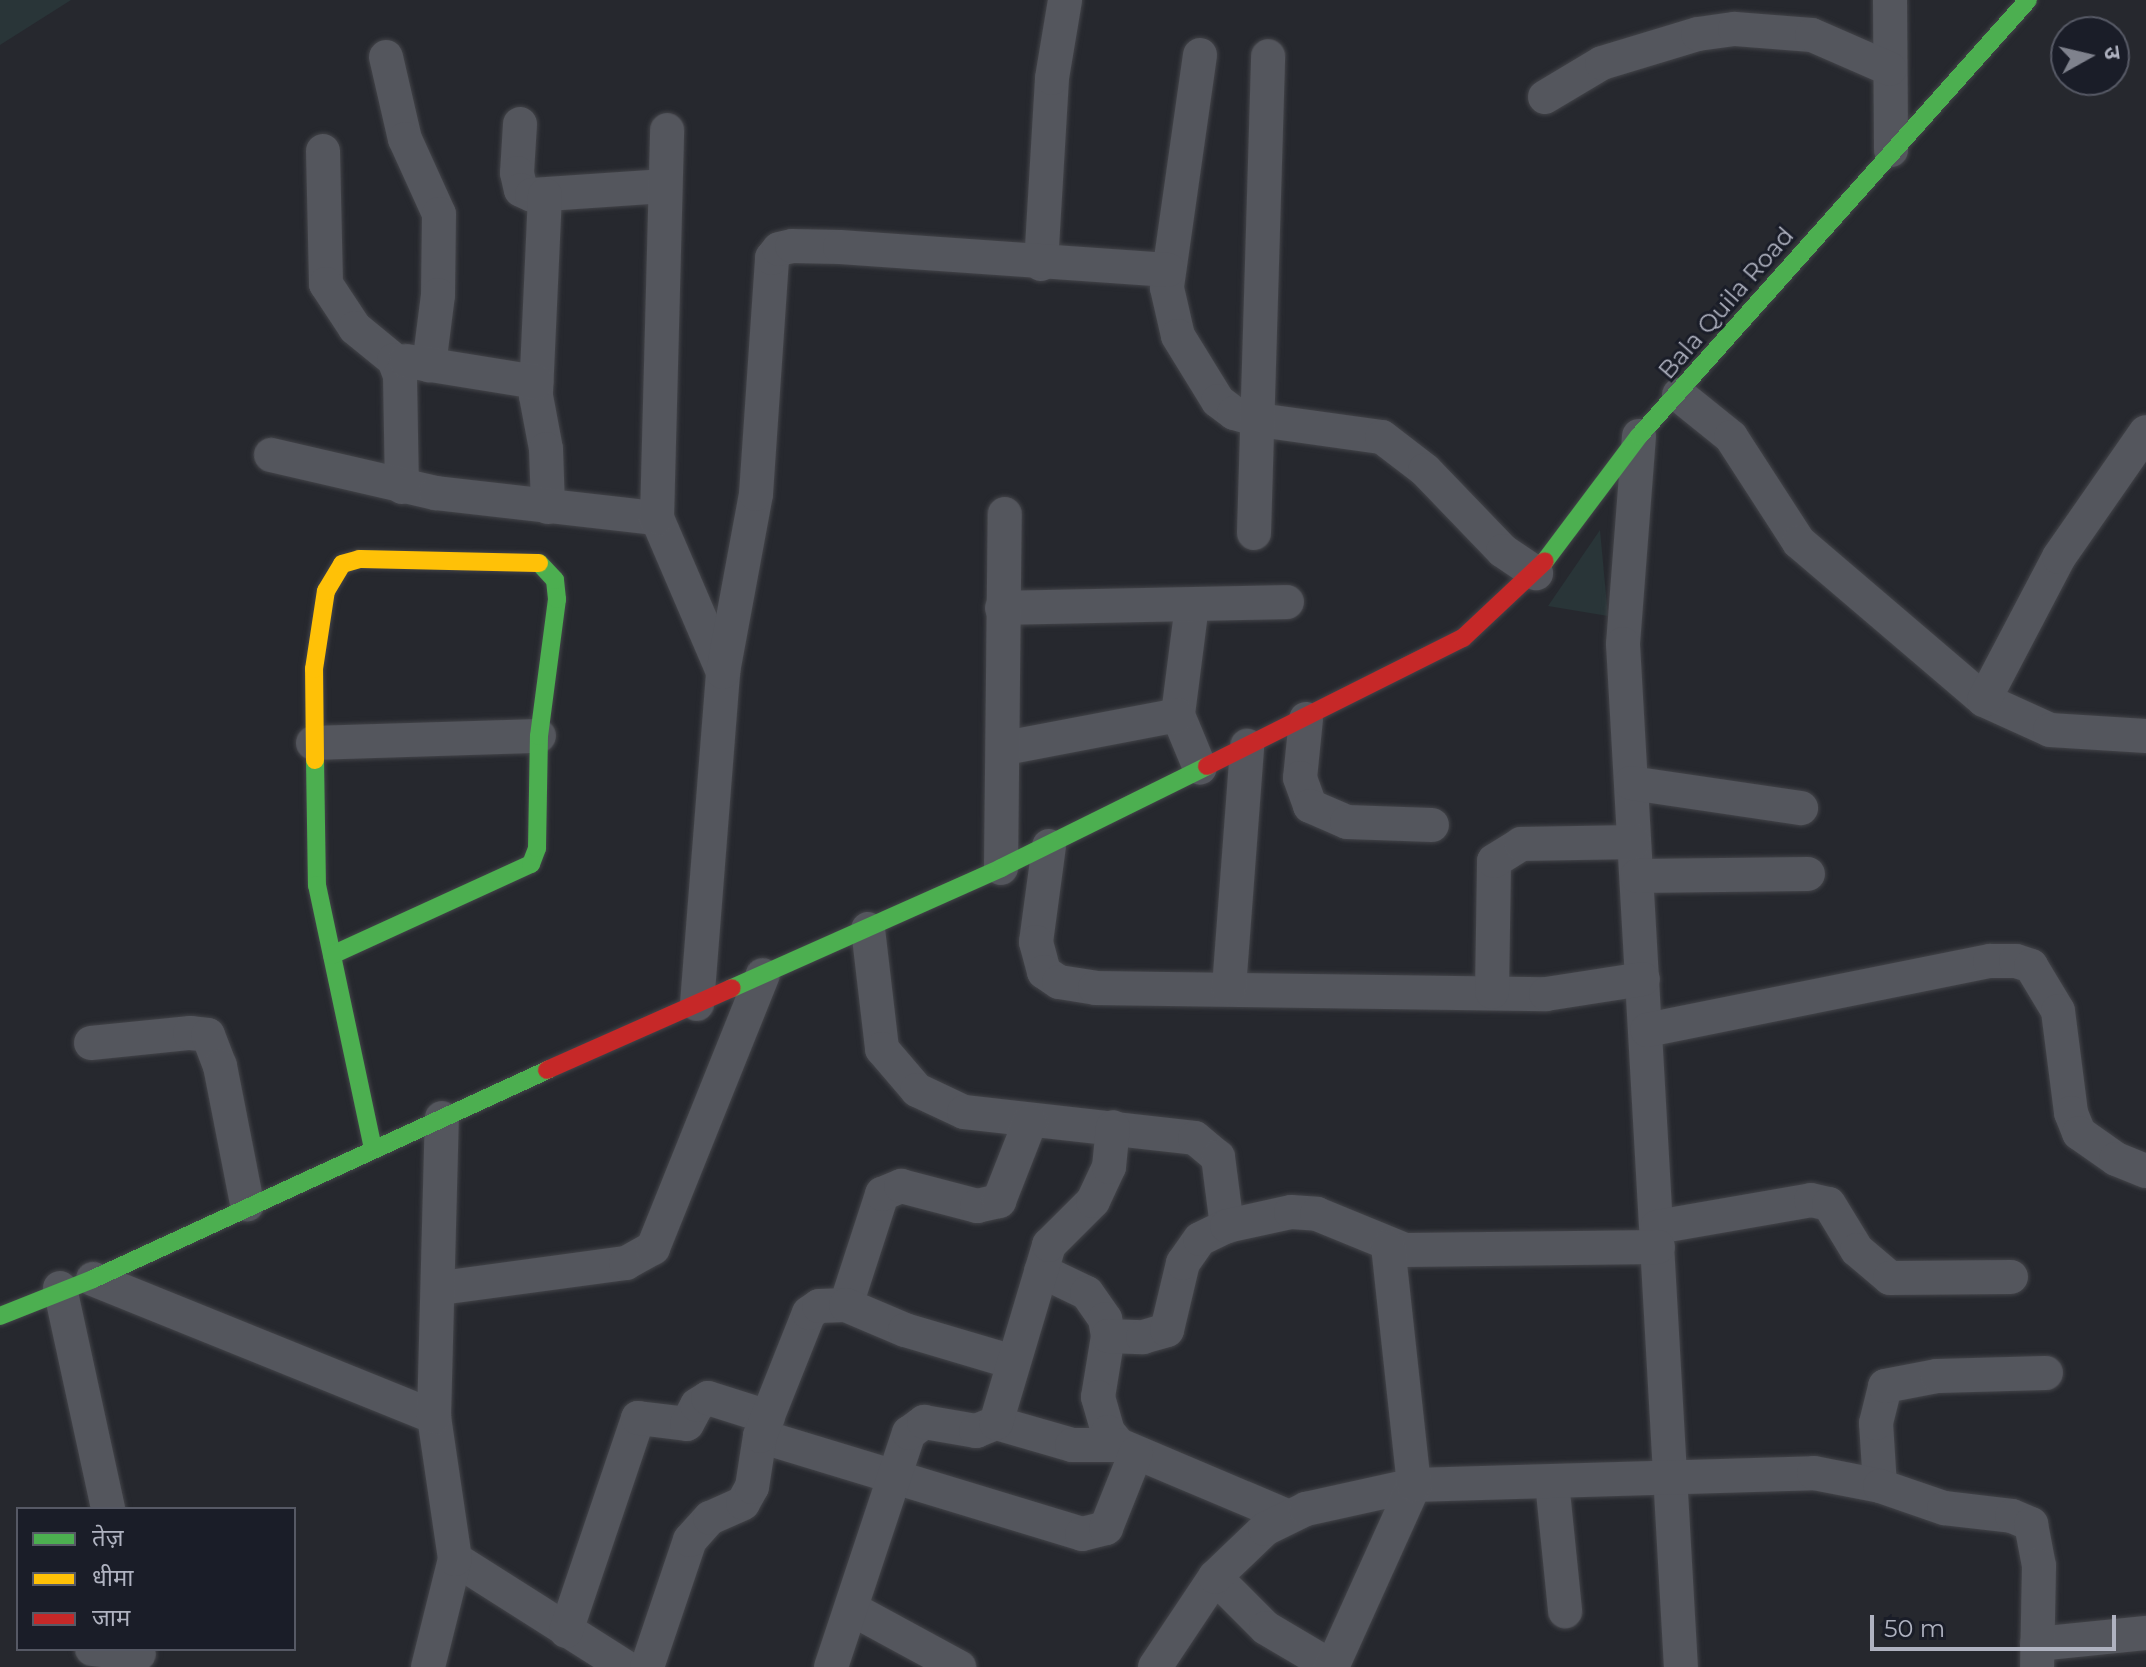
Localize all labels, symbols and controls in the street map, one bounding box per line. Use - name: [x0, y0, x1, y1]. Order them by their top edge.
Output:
- north arrow: [2050, 16, 2130, 96]
- text: उ: [2098, 45, 2127, 61]
- street label: Bala Quila Road: [1652, 221, 1800, 385]
- legend: [16, 1507, 296, 1651]
- text: तेज़: [92, 1523, 124, 1552]
- text: धीमा: [92, 1563, 134, 1592]
- scale bar: [1874, 1599, 2120, 1649]
- text: जाम: [92, 1603, 130, 1632]
- text: 50 m: [1884, 1614, 1945, 1643]

